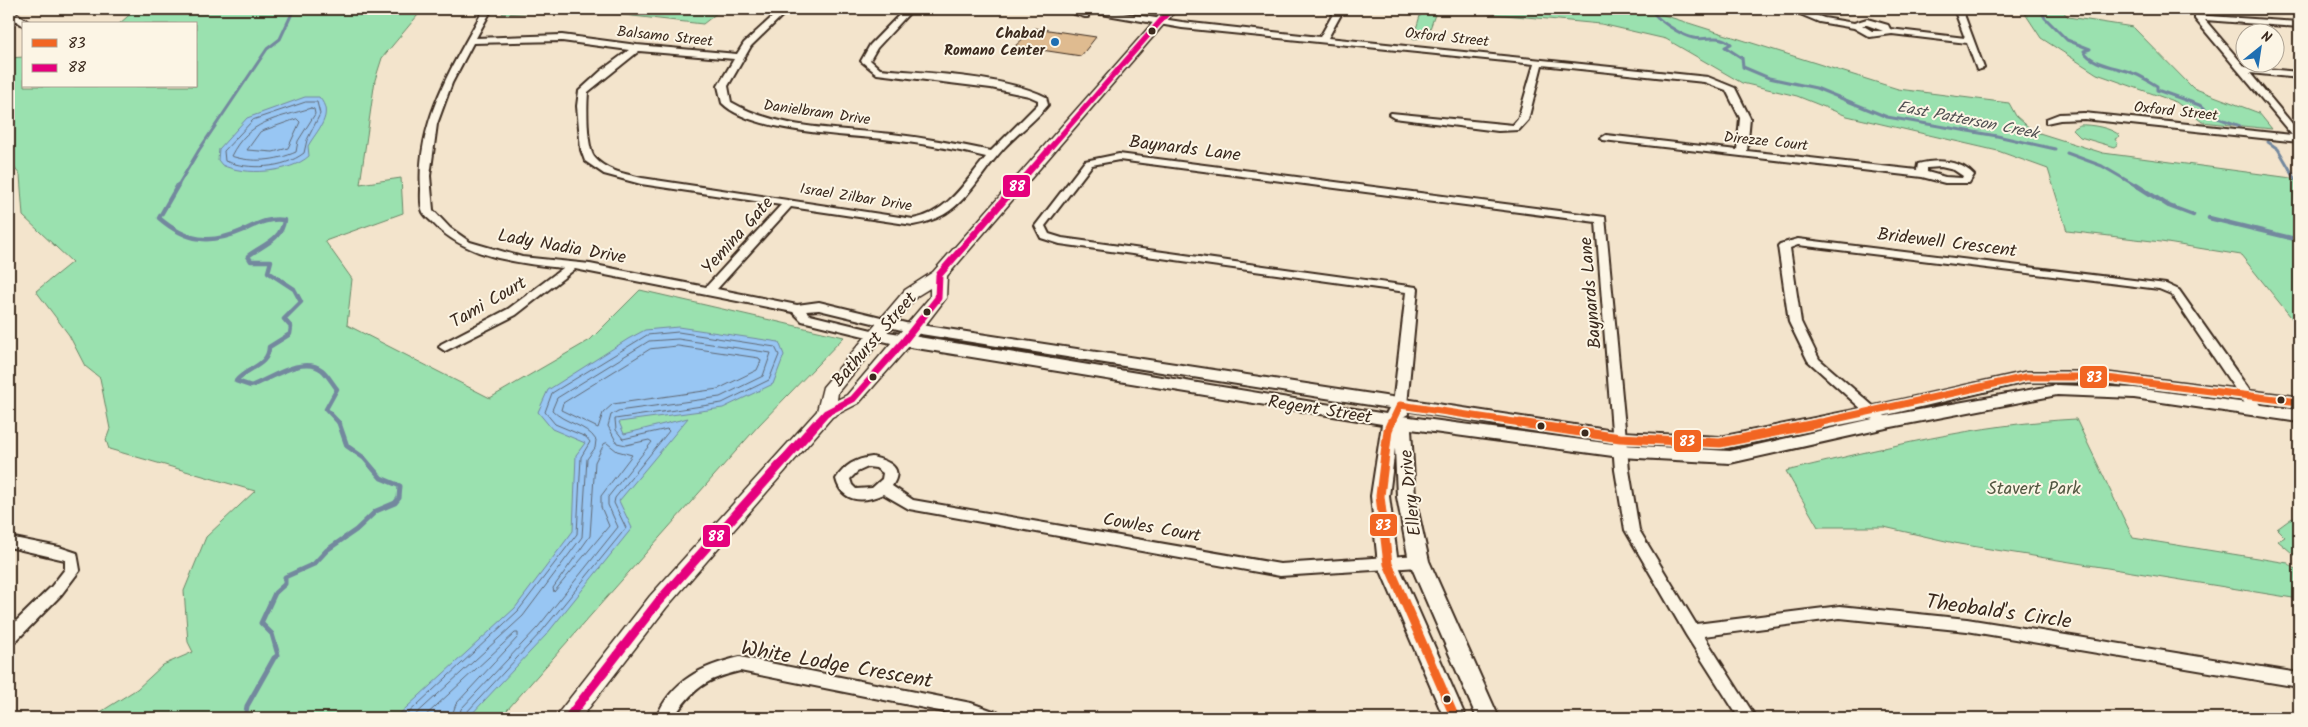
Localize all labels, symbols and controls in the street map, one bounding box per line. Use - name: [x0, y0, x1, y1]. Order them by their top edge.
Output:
- street label: Balsamo Street: [616, 20, 714, 54]
- legend: [22, 22, 198, 88]
- place label: Chabad Romano Center: [944, 22, 1046, 63]
- street label: Oxford Street: [1404, 22, 1490, 54]
- north arrow: [2236, 22, 2286, 72]
- unlabelled marker: [1147, 26, 1157, 36]
- text: N: [2257, 26, 2275, 49]
- text: 83: [68, 32, 86, 56]
- marker: Chabad Romano Center: [1049, 36, 1061, 48]
- text: 88: [68, 56, 87, 80]
- street label: Danielbram Drive: [762, 94, 872, 132]
- water label: East Patterson Creek: [1895, 95, 2043, 147]
- street label: Oxford Street: [2133, 96, 2219, 128]
- street label: Direzze Court: [1723, 126, 1809, 158]
- street label: Baynards Lane: [1127, 128, 1242, 171]
- line badge: 88: [1002, 174, 1031, 198]
- text: 88: [1009, 176, 1026, 198]
- street label: Israel Zilbar Drive: [798, 177, 914, 219]
- street label: Yemina Gate: [695, 190, 781, 282]
- street label: Bridewell Crescent: [1875, 221, 2019, 267]
- street label: Lady Nadia Drive: [495, 222, 628, 273]
- street label: Baynards Lane: [1572, 236, 1611, 350]
- street label: Tami Court: [445, 269, 533, 337]
- street label: Bathurst Street: [825, 285, 926, 394]
- unlabelled marker: [922, 307, 932, 317]
- line badge: 83: [2079, 365, 2108, 389]
- text: 83: [2086, 367, 2102, 389]
- unlabelled marker: [868, 372, 878, 382]
- street label: Regent Street: [1266, 388, 1375, 433]
- unlabelled marker: [2276, 395, 2286, 405]
- unlabelled marker: [1536, 421, 1546, 431]
- unlabelled marker: [1580, 428, 1590, 438]
- line badge: 83: [1673, 429, 1702, 453]
- text: 83: [1679, 431, 1695, 453]
- street label: Ellery Drive: [1393, 448, 1430, 537]
- park label: Stavert Park: [1987, 475, 2081, 504]
- street label: Cowles Court: [1100, 506, 1204, 552]
- line badge: 83: [1369, 513, 1398, 537]
- text: 83: [1375, 515, 1391, 537]
- line badge: 88: [702, 524, 731, 548]
- text: 88: [708, 526, 725, 548]
- street label: Theobald's Circle: [1924, 586, 2074, 639]
- street label: White Lodge Crescent: [738, 632, 936, 699]
- unlabelled marker: [1442, 694, 1452, 704]

